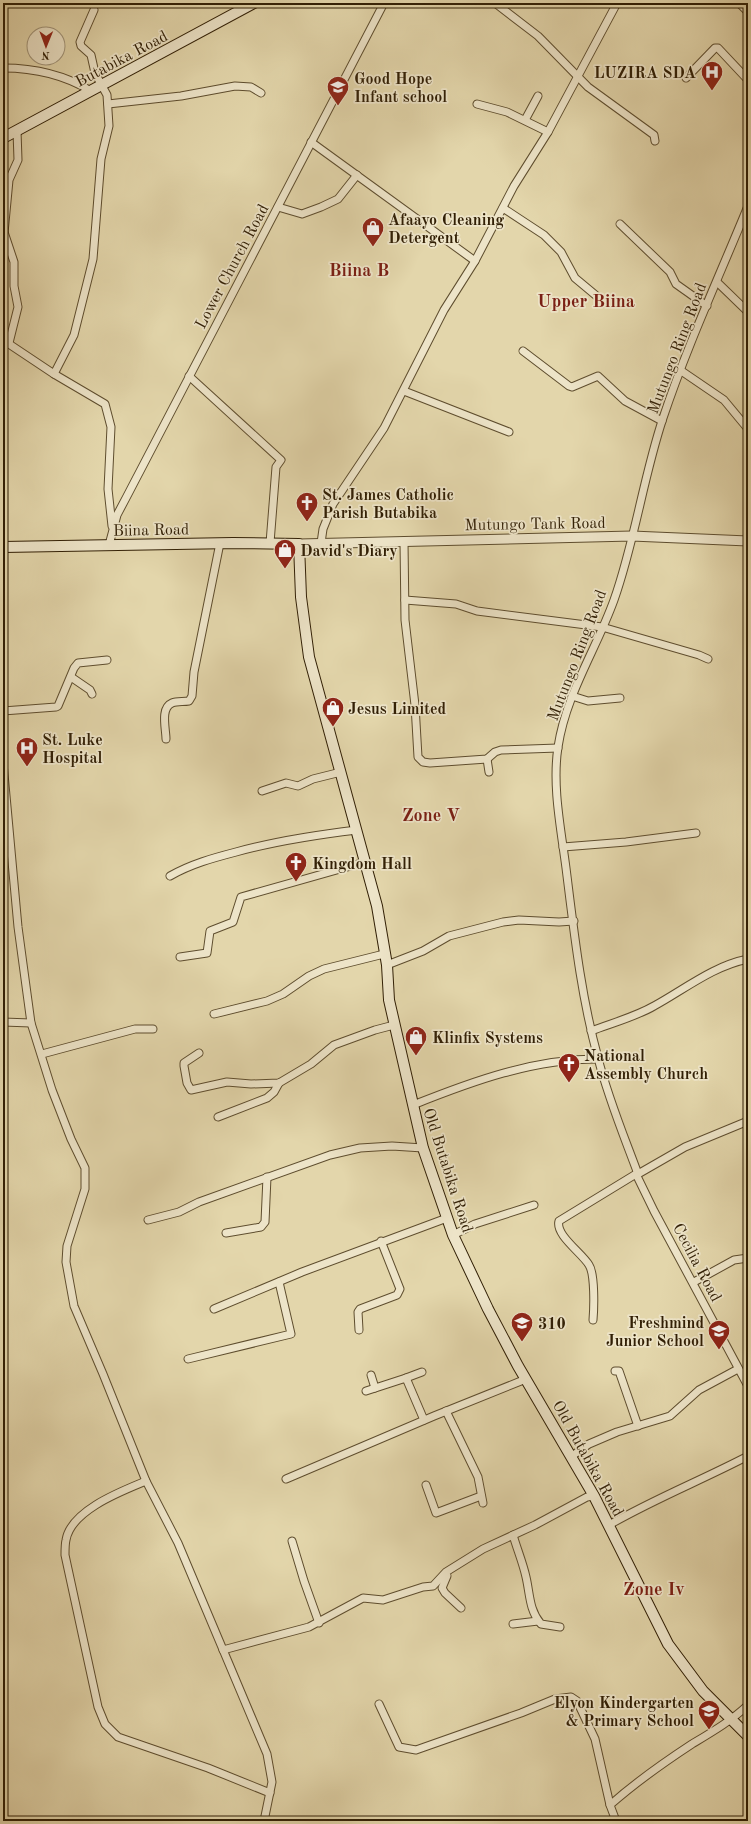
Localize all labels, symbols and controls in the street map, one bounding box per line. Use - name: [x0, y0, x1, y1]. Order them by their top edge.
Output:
- north arrow: [26, 26, 66, 66]
- street label: Butabika Road: [73, 29, 171, 91]
- text: N: [41, 49, 50, 60]
- hospital icon: LUZIRA SDA: [699, 59, 725, 92]
- place label: LUZIRA SDA: [594, 66, 696, 82]
- place label: Good Hope Infant school: [354, 72, 447, 106]
- school or university icon: Good Hope Infant school: [325, 74, 351, 107]
- street label: Lower Church Road: [193, 202, 272, 332]
- place label: Afaayo Cleaning Detergent: [388, 213, 504, 247]
- shop icon: Afaayo Cleaning Detergent: [360, 215, 386, 248]
- district label: Biina B: [329, 262, 389, 280]
- street label: Mutungo Ring Road: [645, 281, 710, 416]
- district label: Upper Biina: [537, 293, 635, 311]
- place label: St. James Catholic Parish Butabika: [322, 488, 454, 522]
- church icon: St. James Catholic Parish Butabika: [294, 490, 320, 523]
- street label: Mutungo Tank Road: [464, 516, 606, 534]
- street label: Biina Road: [113, 522, 189, 540]
- shop icon: David's Diary: [272, 537, 298, 570]
- place label: David's Diary: [300, 544, 398, 560]
- street label: Mutungo Ring Road: [545, 588, 610, 723]
- shop icon: Jesus Limited: [320, 695, 346, 728]
- place label: Jesus Limited: [348, 702, 447, 718]
- place label: St. Luke Hospital: [42, 733, 103, 767]
- hospital icon: St. Luke Hospital: [14, 735, 40, 768]
- district label: Zone V: [402, 807, 460, 825]
- church icon: Kingdom Hall: [283, 850, 309, 883]
- place label: Kingdom Hall: [312, 857, 412, 873]
- shop icon: Klinfix Systems: [403, 1024, 429, 1057]
- place label: Klinfix Systems: [432, 1031, 543, 1047]
- place label: National Assembly Church: [584, 1049, 708, 1083]
- church icon: National Assembly Church: [556, 1051, 582, 1084]
- street label: Old Butabika Road: [419, 1106, 475, 1235]
- street label: Cecilia Road: [669, 1221, 723, 1305]
- school or university icon: 310: [509, 1310, 535, 1343]
- place label: Freshmind Junior School: [606, 1316, 704, 1350]
- place label: 310: [538, 1317, 566, 1333]
- school or university icon: Freshmind Junior School: [706, 1318, 732, 1351]
- street label: Old Butabika Road: [549, 1398, 626, 1520]
- district label: Zone Iv: [623, 1581, 685, 1599]
- place label: Elyon Kindergarten & Primary School: [554, 1696, 694, 1730]
- school or university icon: Elyon Kindergarten & Primary School: [696, 1698, 722, 1731]

